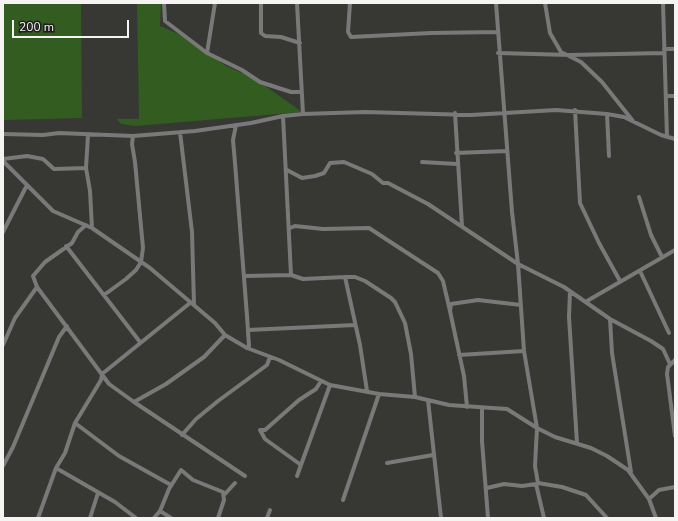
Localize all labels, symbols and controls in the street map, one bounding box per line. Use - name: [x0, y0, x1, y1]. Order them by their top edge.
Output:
- scale bar: [14, 12, 131, 38]
- text: 200 m: [19, 19, 54, 35]

